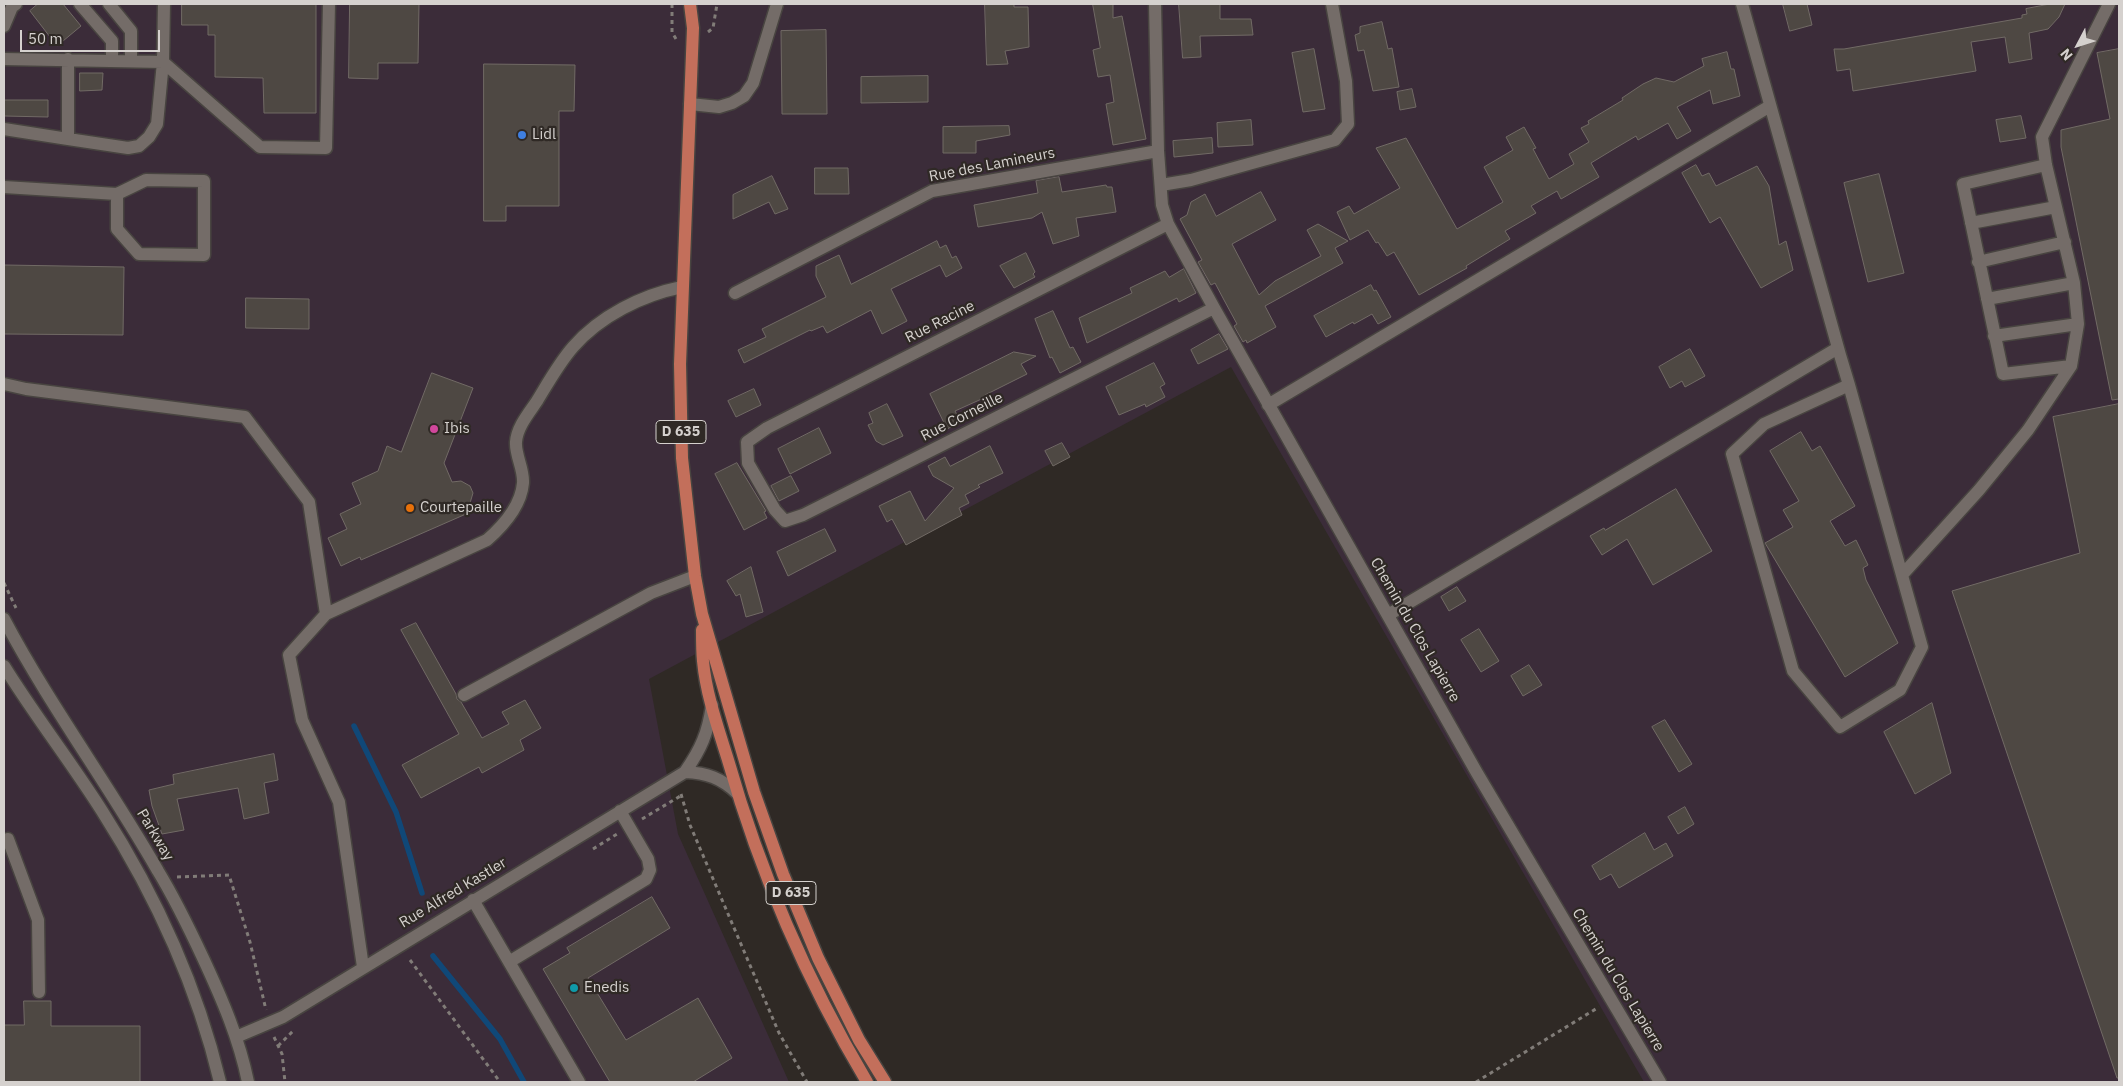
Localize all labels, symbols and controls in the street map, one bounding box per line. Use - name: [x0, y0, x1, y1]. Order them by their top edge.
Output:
- scale bar: [22, 20, 162, 52]
- north arrow: [2053, 20, 2103, 70]
- text: 50 m: [28, 29, 63, 48]
- text: N: [2056, 45, 2077, 64]
- place label: Lidl: [532, 126, 556, 144]
- marker: Lidl: [516, 129, 528, 141]
- street label: Rue des Lamineurs: [927, 144, 1057, 186]
- street label: Rue Racine: [902, 297, 978, 347]
- street label: Rue Corneille: [918, 389, 1006, 445]
- place label: Ibis: [444, 420, 470, 438]
- road number: D 635: [656, 421, 706, 444]
- marker: Ibis: [428, 423, 440, 435]
- place label: Courtepaille: [420, 499, 502, 517]
- marker: Courtepaille: [404, 502, 416, 514]
- street label: Chemin du Clos Lapierre: [1366, 555, 1464, 705]
- street label: Parkway: [133, 806, 177, 864]
- street label: Rue Alfred Kastler: [396, 854, 510, 932]
- road number: D 635: [766, 881, 816, 904]
- street label: Chemin du Clos Lapierre: [1568, 905, 1668, 1055]
- place label: Enedis: [584, 979, 629, 997]
- marker: Enedis: [568, 982, 580, 994]

